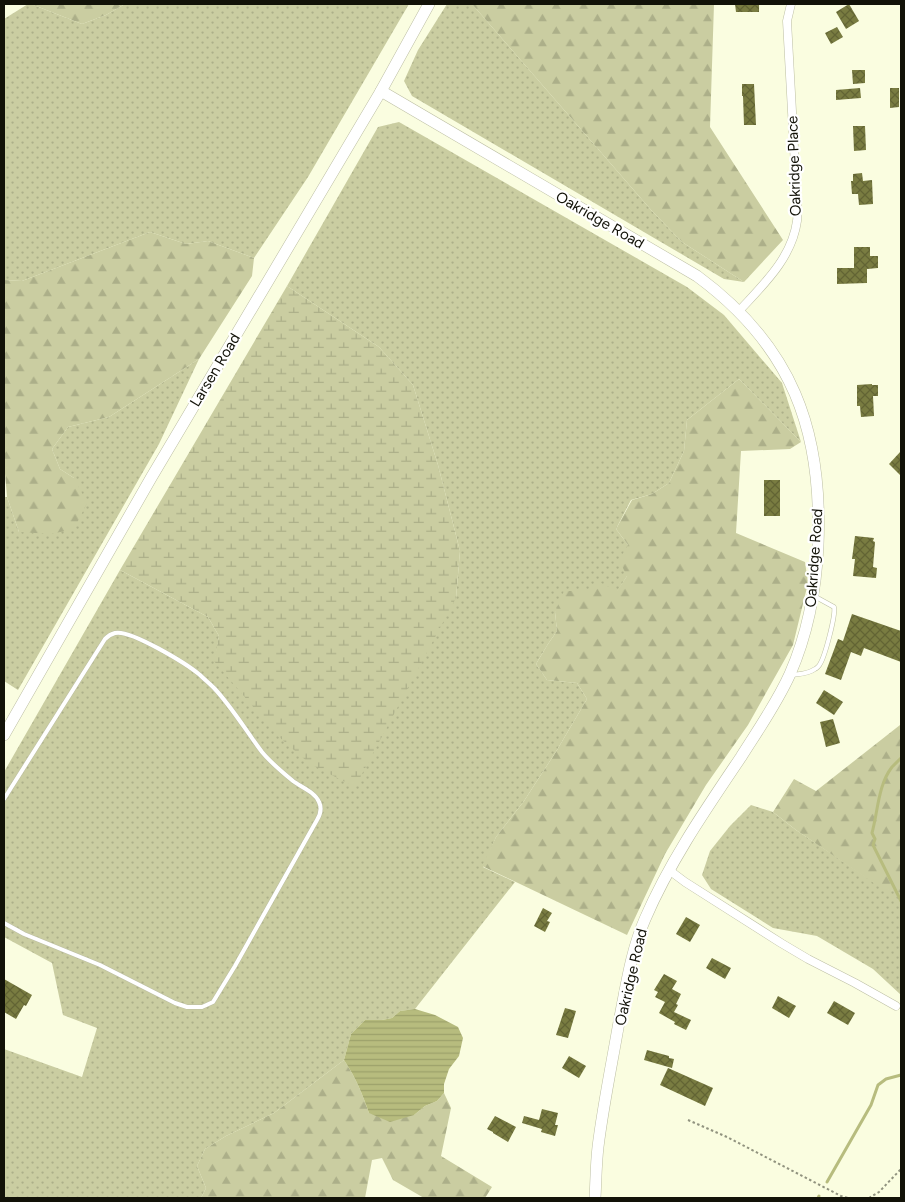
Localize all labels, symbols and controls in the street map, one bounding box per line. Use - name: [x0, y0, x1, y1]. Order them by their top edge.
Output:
- street label: Oakridge Place: [783, 115, 805, 217]
- street label: Oakridge Road: [553, 187, 647, 253]
- street label: Larsen Road: [186, 330, 244, 410]
- street label: Oakridge Road: [802, 508, 826, 608]
- street label: Oakridge Road: [611, 927, 651, 1027]

